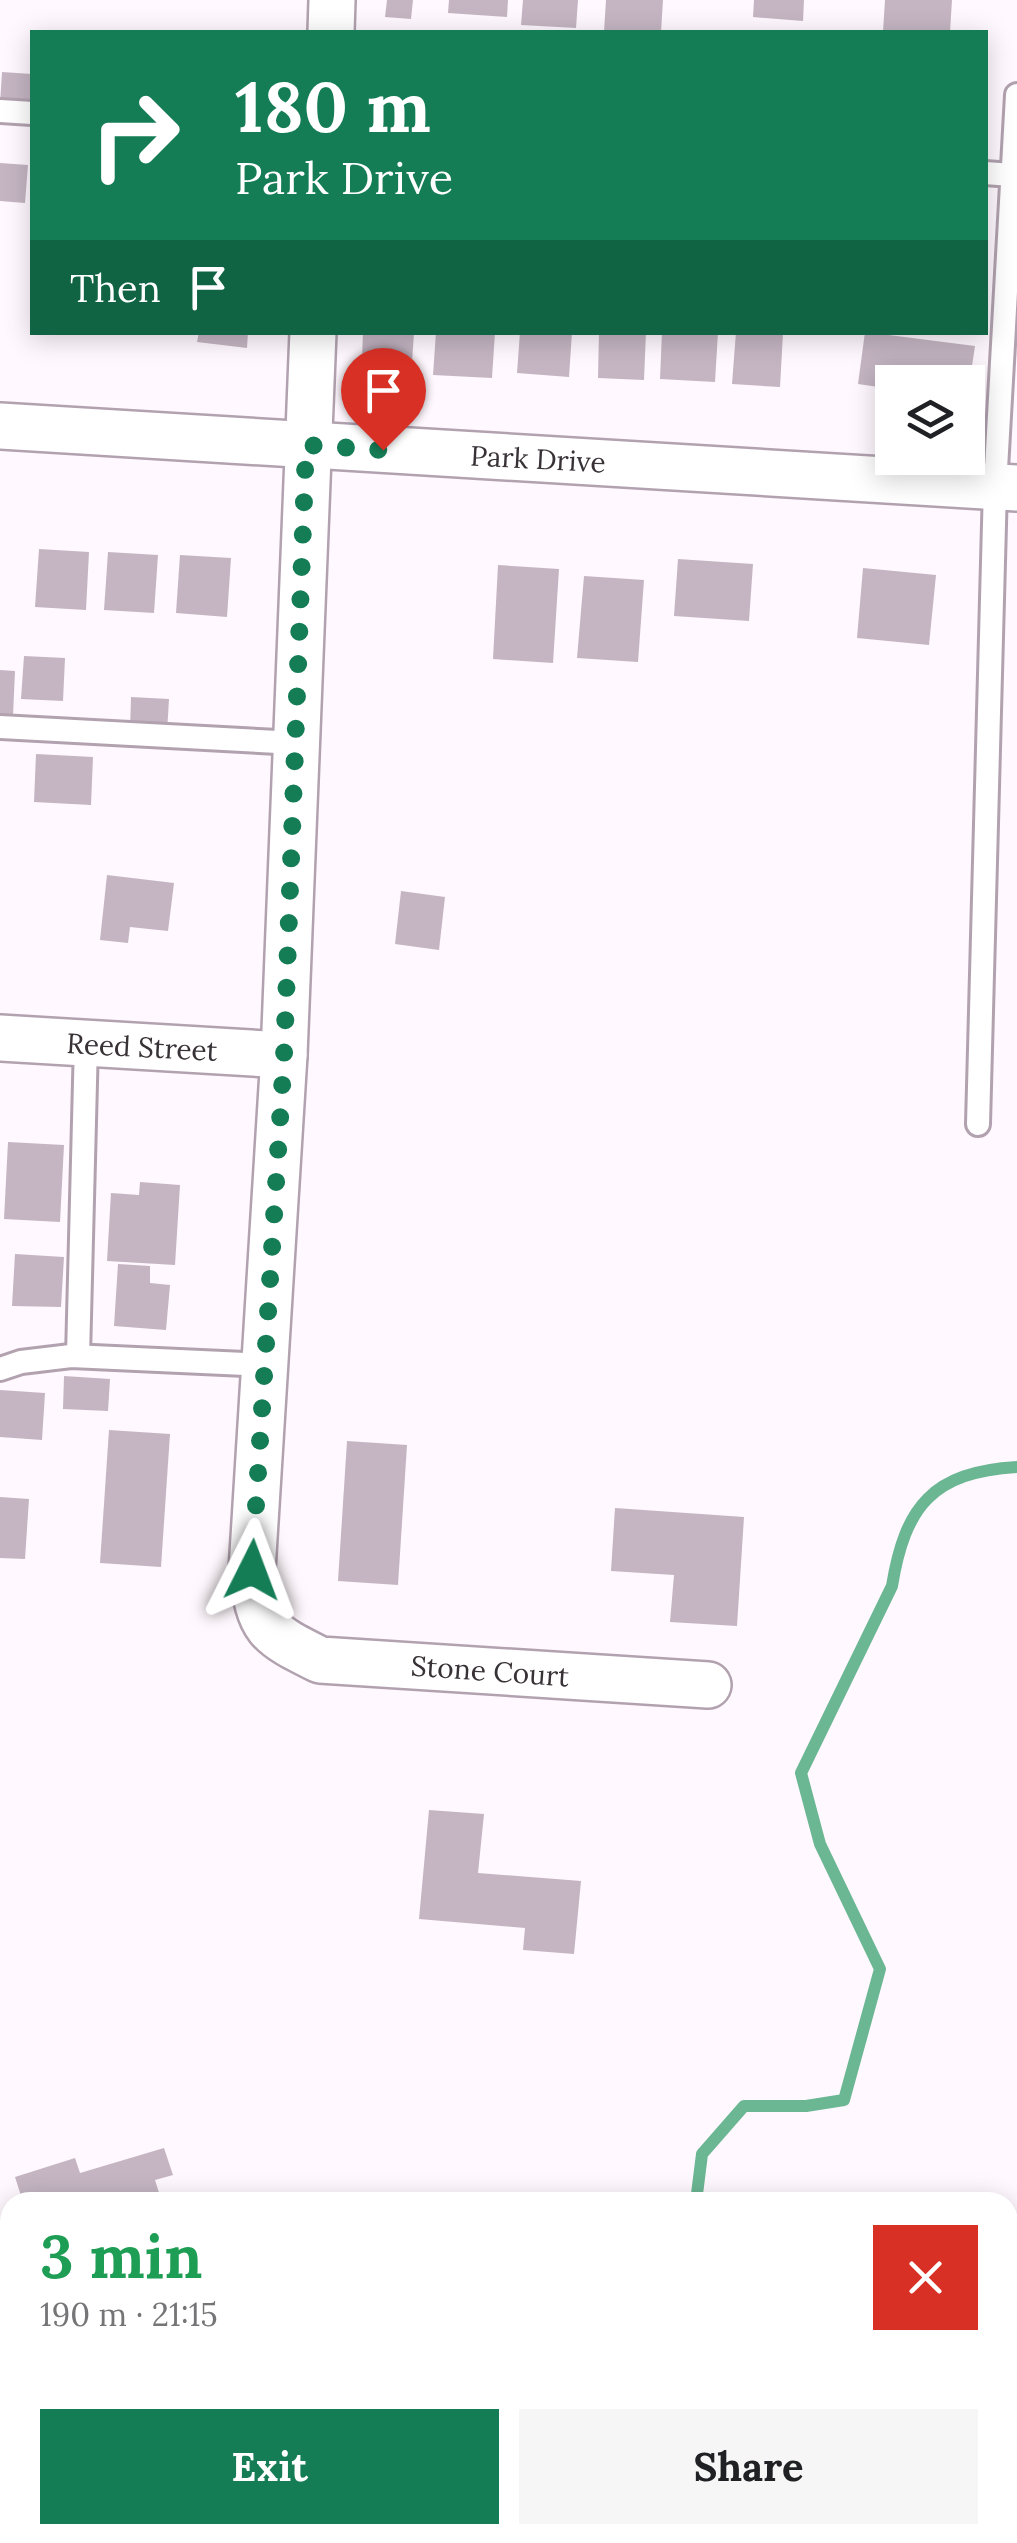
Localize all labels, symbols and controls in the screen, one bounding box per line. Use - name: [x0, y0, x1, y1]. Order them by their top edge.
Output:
- text: 180 m: [235, 62, 431, 151]
- icon: right: [70, 70, 200, 200]
- text: Park Drive: [235, 149, 453, 206]
- icon: arrive: [181, 260, 236, 315]
- text: Then: [70, 264, 161, 312]
- pin: [341, 348, 426, 451]
- icon: arrive: [356, 363, 411, 418]
- map controls: [875, 365, 985, 475]
- button: layers: [875, 365, 985, 475]
- street label: Park Drive: [469, 437, 607, 481]
- street label: Reed Street: [66, 1025, 218, 1069]
- position arrow: [200, 1518, 304, 1622]
- street label: Stone Court: [410, 1648, 570, 1694]
- text: 3 min: [40, 2218, 202, 2294]
- button: close: [873, 2225, 978, 2330]
- text: 190 m · 21:15: [40, 2294, 218, 2335]
- button: Exit: [40, 2409, 499, 2524]
- button: Share: [519, 2409, 978, 2524]

